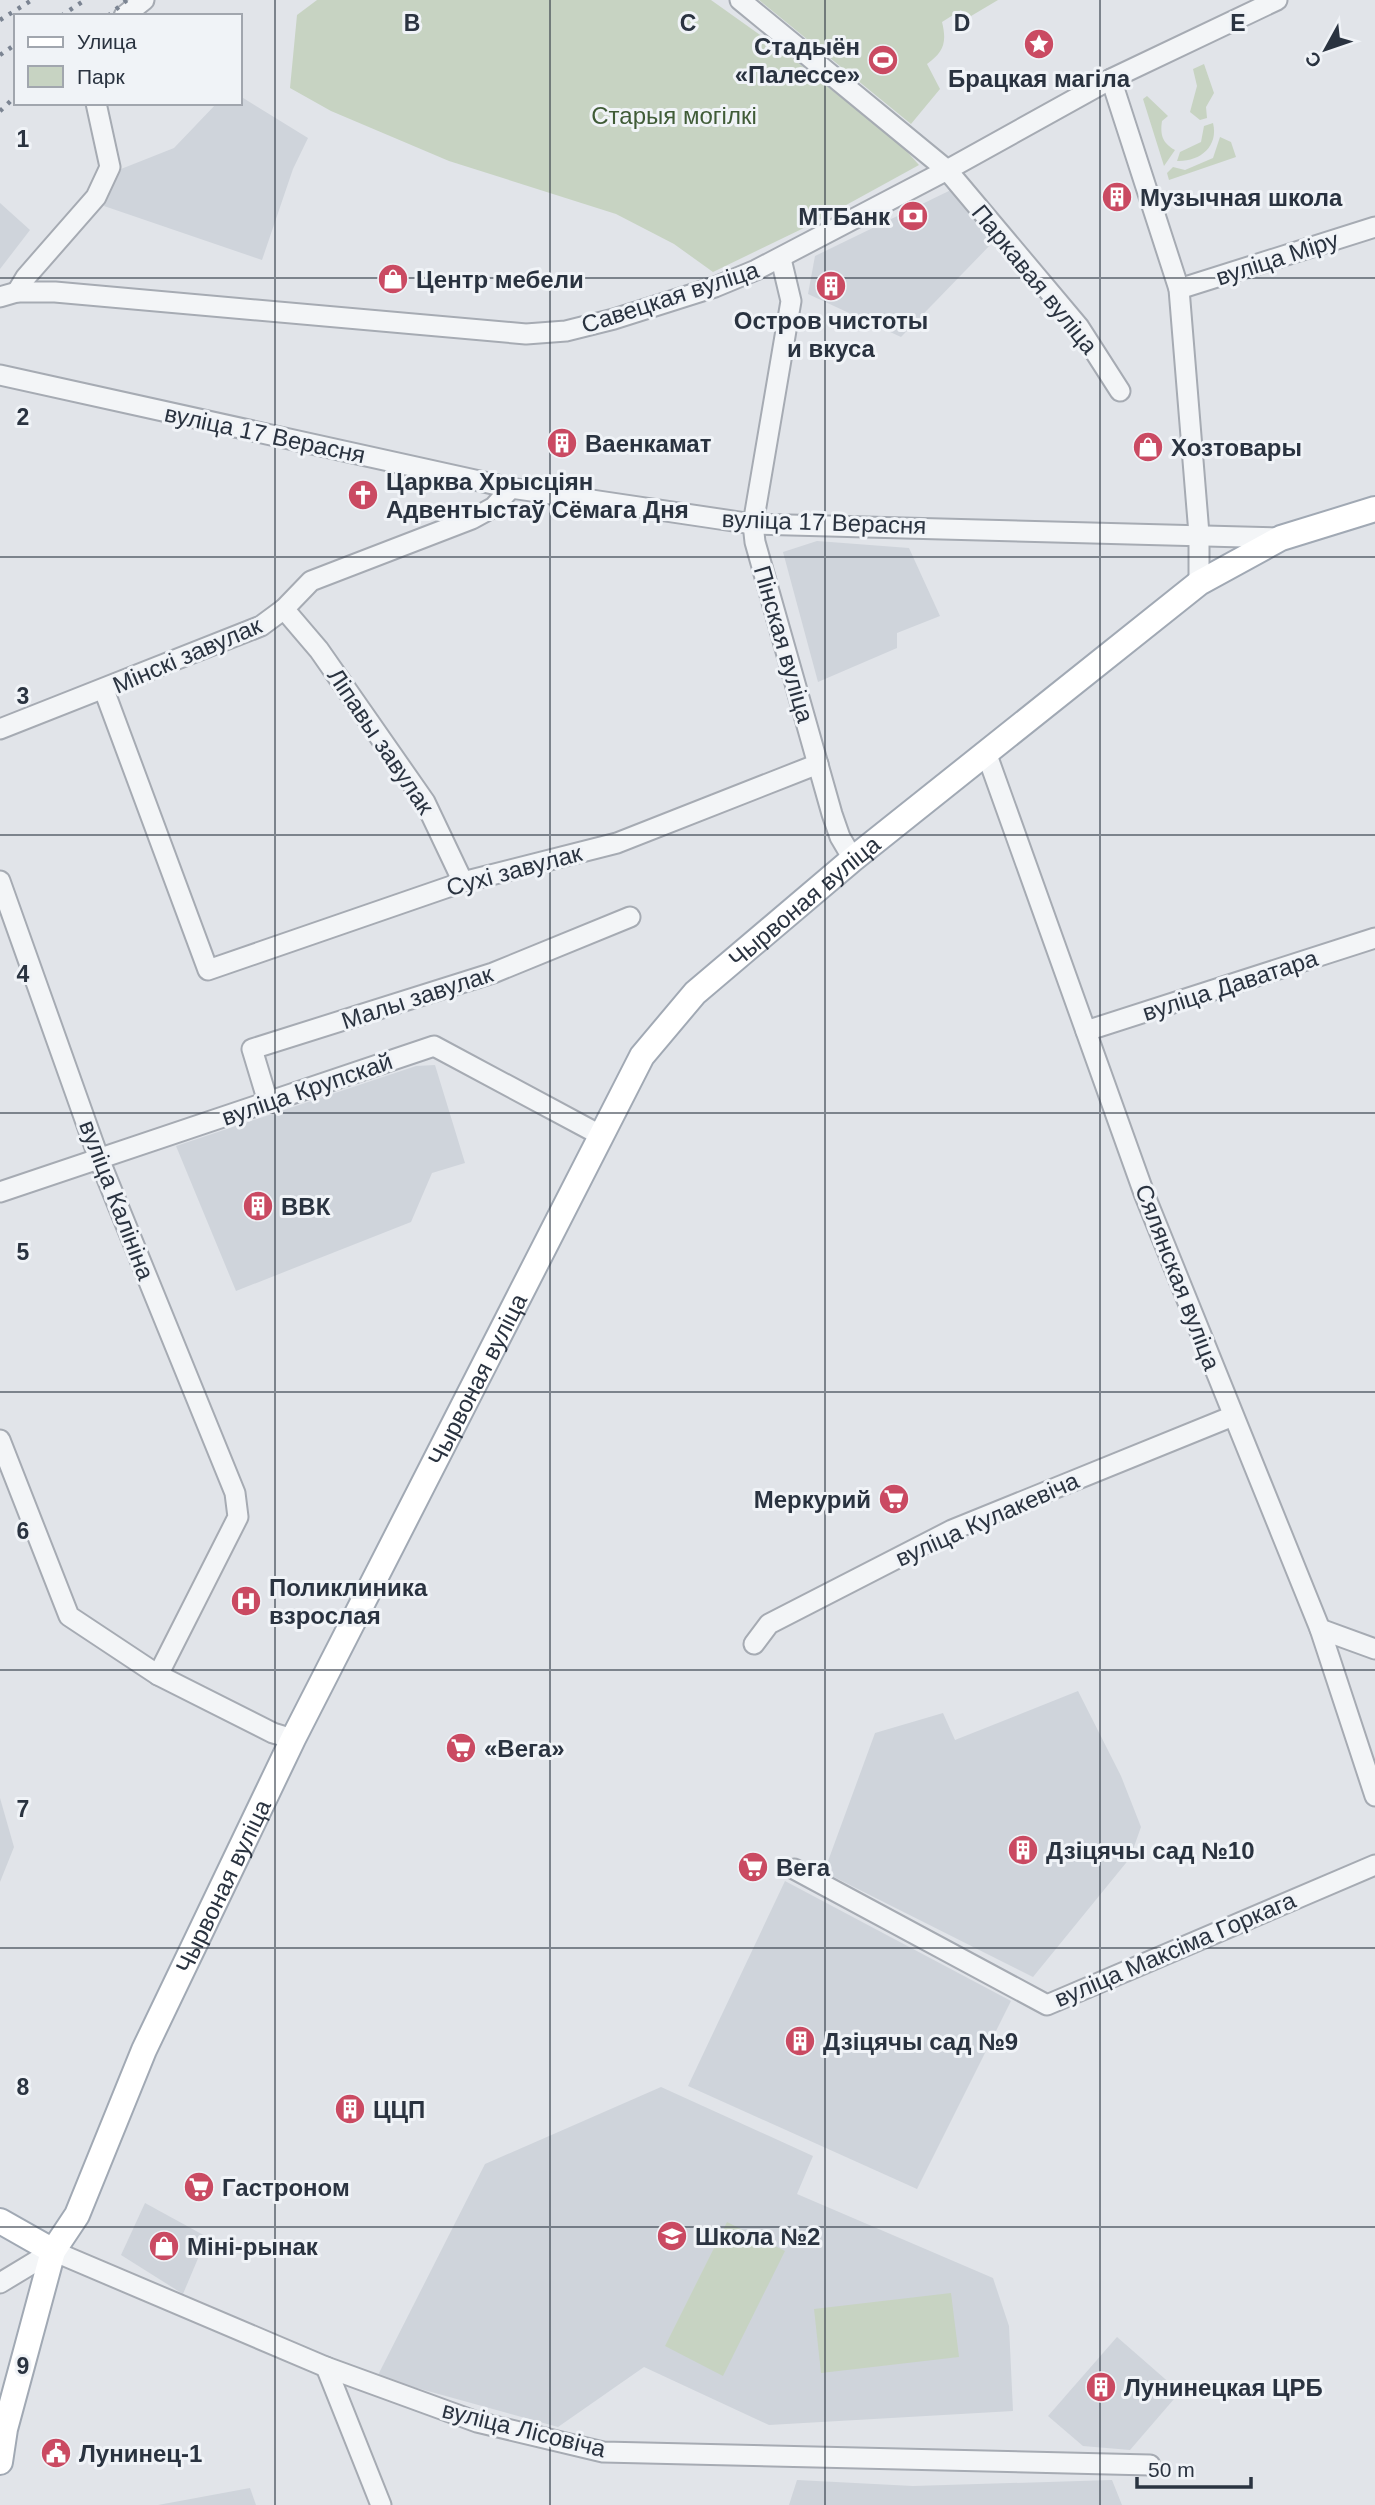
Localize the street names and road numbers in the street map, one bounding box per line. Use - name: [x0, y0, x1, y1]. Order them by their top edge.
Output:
- street label: Паркавая вуліца: [967, 199, 1104, 359]
- street label: вуліца Міру: [1212, 226, 1342, 290]
- street label: Савецкая вуліца: [578, 255, 763, 338]
- street label: вуліца 17 Верасня: [162, 400, 368, 468]
- street label: вуліца 17 Верасня: [721, 505, 927, 539]
- street label: Пінская вуліца: [749, 562, 819, 726]
- street label: Мінскі завулак: [109, 611, 266, 698]
- street label: Ліпавы завулак: [322, 663, 440, 819]
- street label: Чырвоная вуліца: [723, 829, 885, 972]
- street label: Сухі завулак: [443, 839, 585, 901]
- street label: вуліца Даватара: [1139, 944, 1322, 1026]
- street label: Малы завулак: [338, 960, 497, 1034]
- street label: вуліца Крупскай: [218, 1047, 396, 1131]
- street label: вуліца Калініна: [74, 1116, 160, 1284]
- street label: Сялянская вуліца: [1130, 1180, 1226, 1374]
- street label: Чырвоная вуліца: [422, 1288, 532, 1469]
- street label: вуліца Кулакевіча: [891, 1466, 1083, 1572]
- street label: Чырвоная вуліца: [170, 1794, 276, 1977]
- street label: вуліца Максіма Горкага: [1050, 1886, 1300, 2012]
- street label: вуліца Лісовіча: [440, 2396, 609, 2463]

